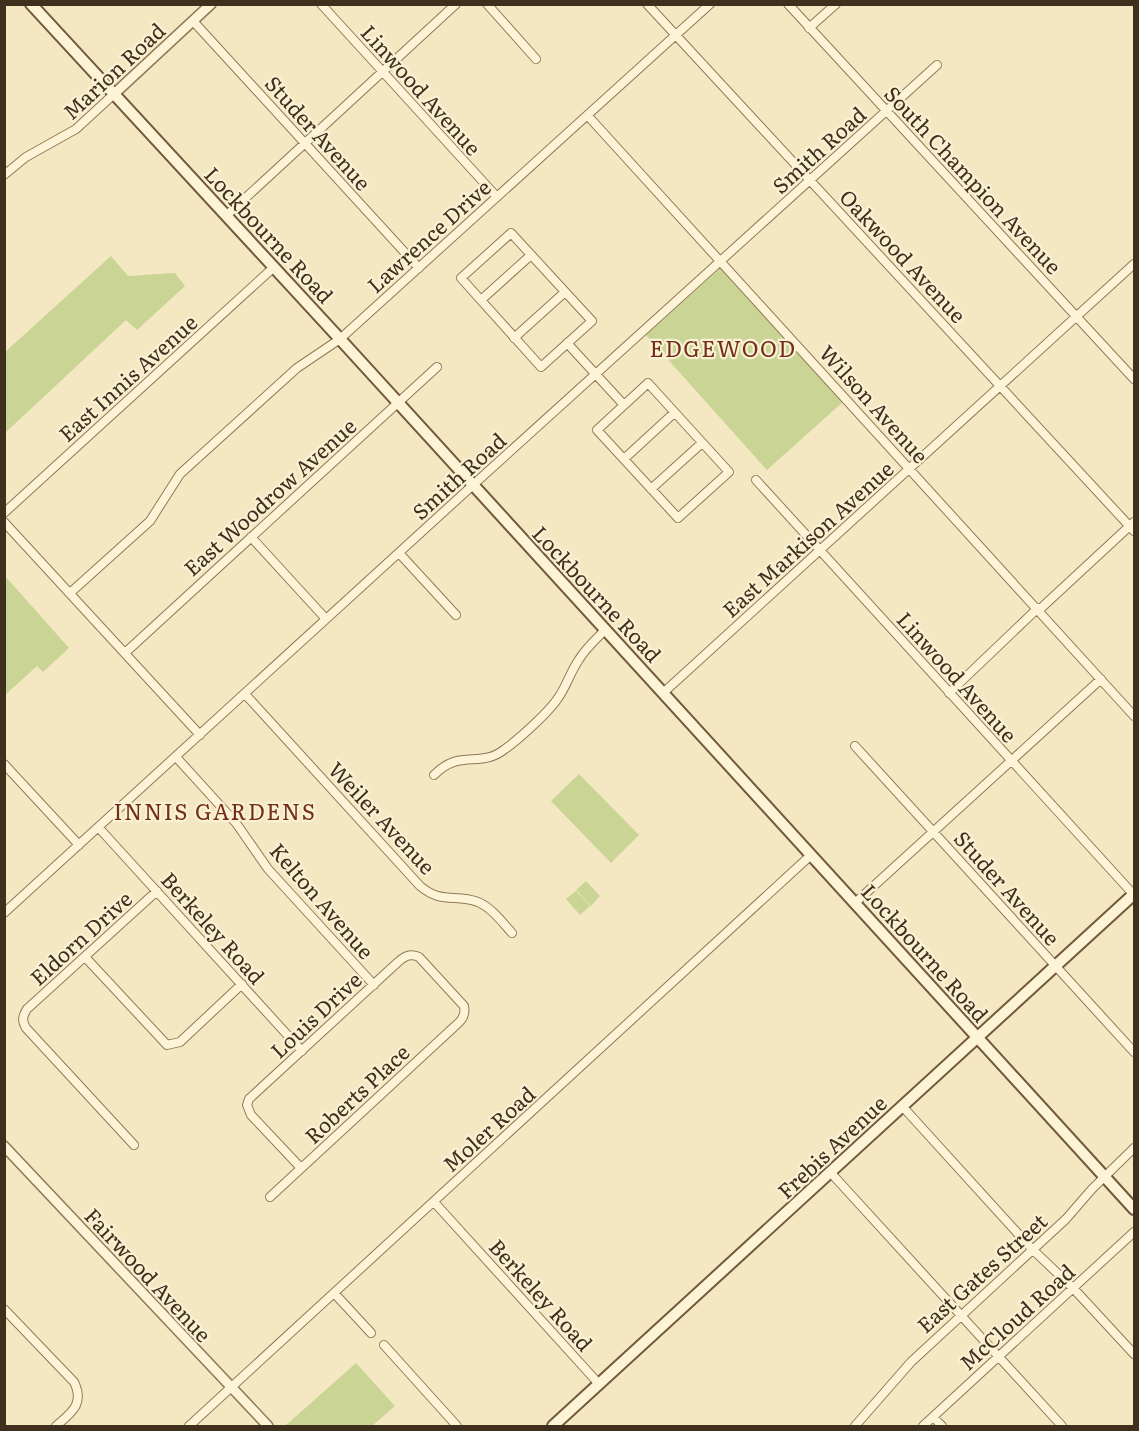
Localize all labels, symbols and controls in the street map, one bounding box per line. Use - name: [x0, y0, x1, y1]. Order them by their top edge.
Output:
- street label: Marion Road: [55, 14, 171, 126]
- street label: Linwood Avenue: [355, 17, 489, 161]
- street label: Studer Avenue: [259, 68, 379, 196]
- street label: South Champion Avenue: [878, 78, 1070, 280]
- street label: Smith Road: [764, 98, 872, 200]
- street label: Lockbourne Road: [198, 159, 342, 309]
- street label: Lawrence Drive: [359, 171, 497, 299]
- street label: Oakwood Avenue: [834, 181, 974, 329]
- street label: East Innis Avenue: [51, 306, 203, 448]
- district label: EDGEWOOD: [649, 331, 797, 364]
- street label: Wilson Avenue: [813, 337, 937, 469]
- street label: East Woodrow Avenue: [176, 410, 362, 582]
- street label: Smith Road: [404, 424, 512, 526]
- street label: East Markison Avenue: [715, 453, 900, 623]
- street label: Lockbourne Road: [526, 518, 670, 668]
- street label: Linwood Avenue: [891, 604, 1025, 748]
- street label: Weiler Avenue: [322, 754, 444, 880]
- district label: INNIS GARDENS: [114, 794, 316, 827]
- street label: Studer Avenue: [948, 823, 1068, 951]
- street label: Kelton Avenue: [264, 835, 382, 965]
- street label: Berkeley Road: [155, 864, 273, 990]
- street label: Lockbourne Road: [855, 876, 997, 1028]
- street label: Eldorn Drive: [22, 883, 138, 991]
- street label: Louis Drive: [262, 963, 368, 1064]
- street label: Roberts Place: [297, 1036, 415, 1150]
- street label: Moler Road: [435, 1078, 541, 1178]
- street label: Frebis Avenue: [769, 1087, 893, 1205]
- street label: Fairwood Avenue: [79, 1200, 220, 1348]
- street label: East Gates Street: [909, 1205, 1053, 1339]
- street label: Berkeley Road: [483, 1231, 601, 1357]
- street label: McCloud Road: [951, 1256, 1081, 1376]

